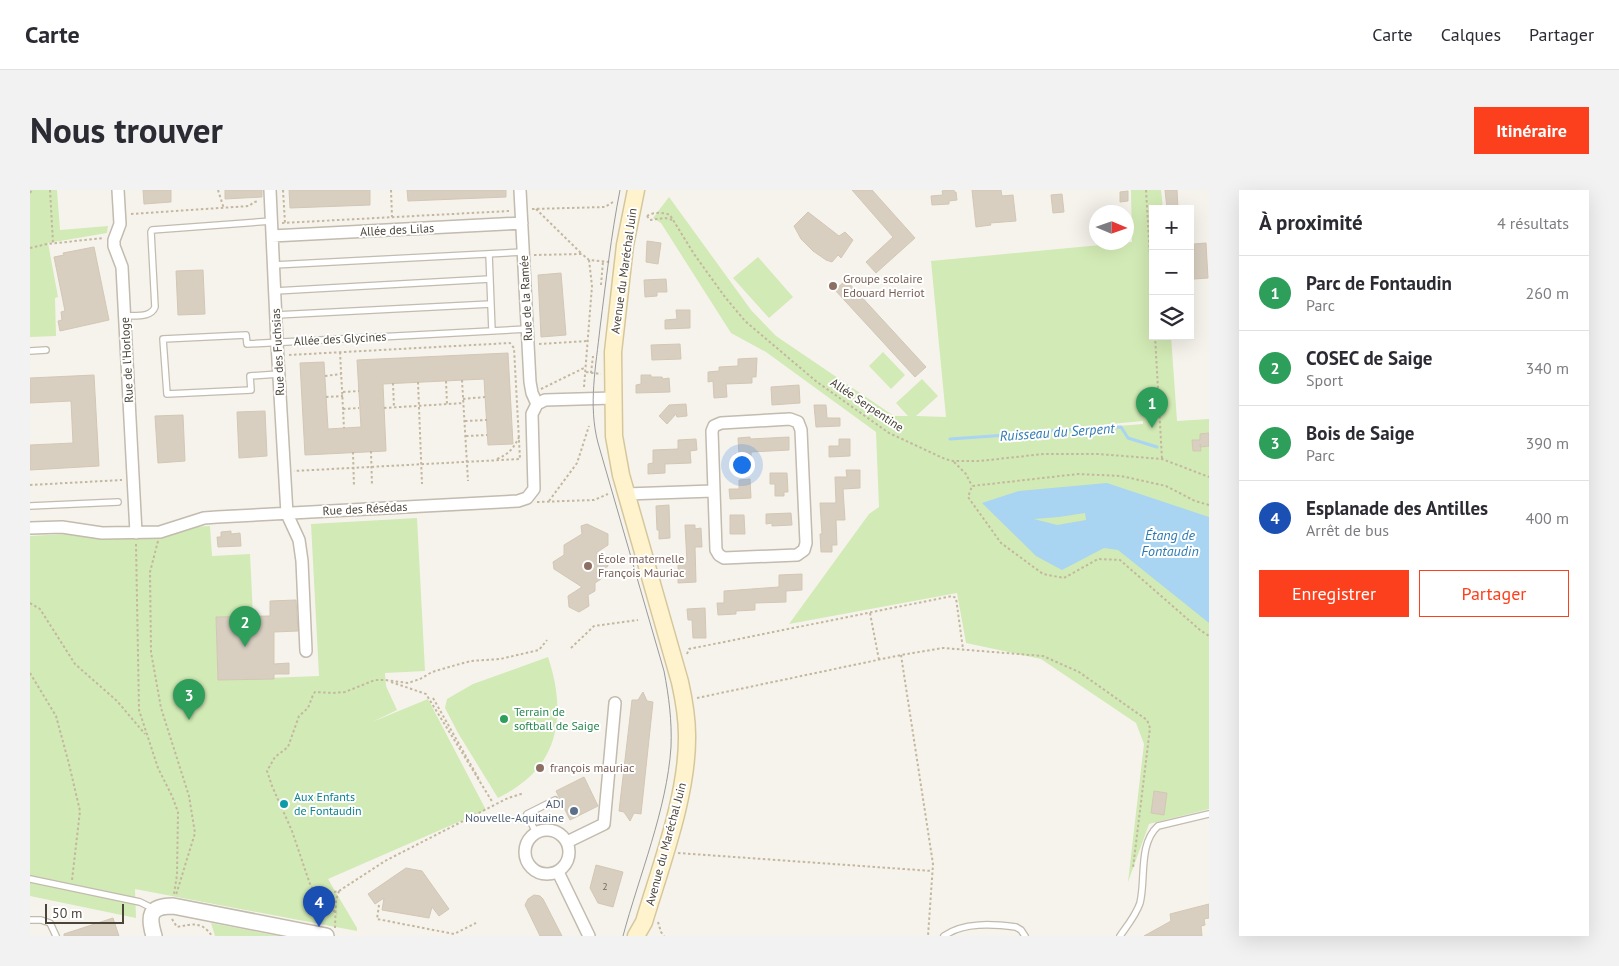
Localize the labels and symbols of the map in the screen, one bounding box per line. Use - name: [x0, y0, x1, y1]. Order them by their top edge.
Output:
- north arrow: [1089, 205, 1134, 250]
- street label: Avenue du Maréchal Juin: [607, 207, 640, 335]
- street label: Allée des Lilas: [360, 220, 434, 239]
- street label: Rue de la Ramée: [516, 255, 535, 341]
- place label: Groupe scolaire Edouard Herriot: [843, 271, 925, 300]
- marker: Groupe scolaire Edouard Herriot: [827, 280, 839, 292]
- street label: Rue des Fuchsias: [268, 308, 287, 396]
- street label: Rue de l'Horloge: [117, 317, 136, 403]
- street label: Allée des Glycines: [293, 329, 387, 348]
- street label: Allée Serpentine: [828, 375, 907, 435]
- pin: 1: [1136, 387, 1168, 428]
- water label: Ruisseau du Serpent: [999, 419, 1116, 445]
- your location: [729, 452, 755, 478]
- street label: Rue des Résédas: [322, 499, 408, 518]
- water label: Étang de Fontaudin: [1141, 526, 1199, 560]
- place label: École maternelle François Mauriac: [598, 551, 685, 580]
- marker: École maternelle François Mauriac: [582, 560, 594, 572]
- pin: 2: [229, 606, 261, 647]
- pin: 3: [173, 679, 205, 720]
- place label: Terrain de softball de Saige: [514, 704, 600, 733]
- marker: Terrain de softball de Saige: [498, 713, 510, 725]
- place label: françois mauriac: [550, 760, 635, 775]
- marker: françois mauriac: [534, 762, 546, 774]
- street label: Avenue du Maréchal Juin: [642, 781, 689, 907]
- place label: Aux Enfants de Fontaudin: [294, 789, 362, 818]
- place label: ADI Nouvelle-Aquitaine: [465, 796, 564, 825]
- marker: Aux Enfants de Fontaudin: [278, 798, 290, 810]
- marker: ADI Nouvelle-Aquitaine: [568, 805, 580, 817]
- house number: 2: [602, 880, 608, 893]
- pin: 4: [303, 886, 335, 927]
- scale bar: [45, 901, 124, 924]

